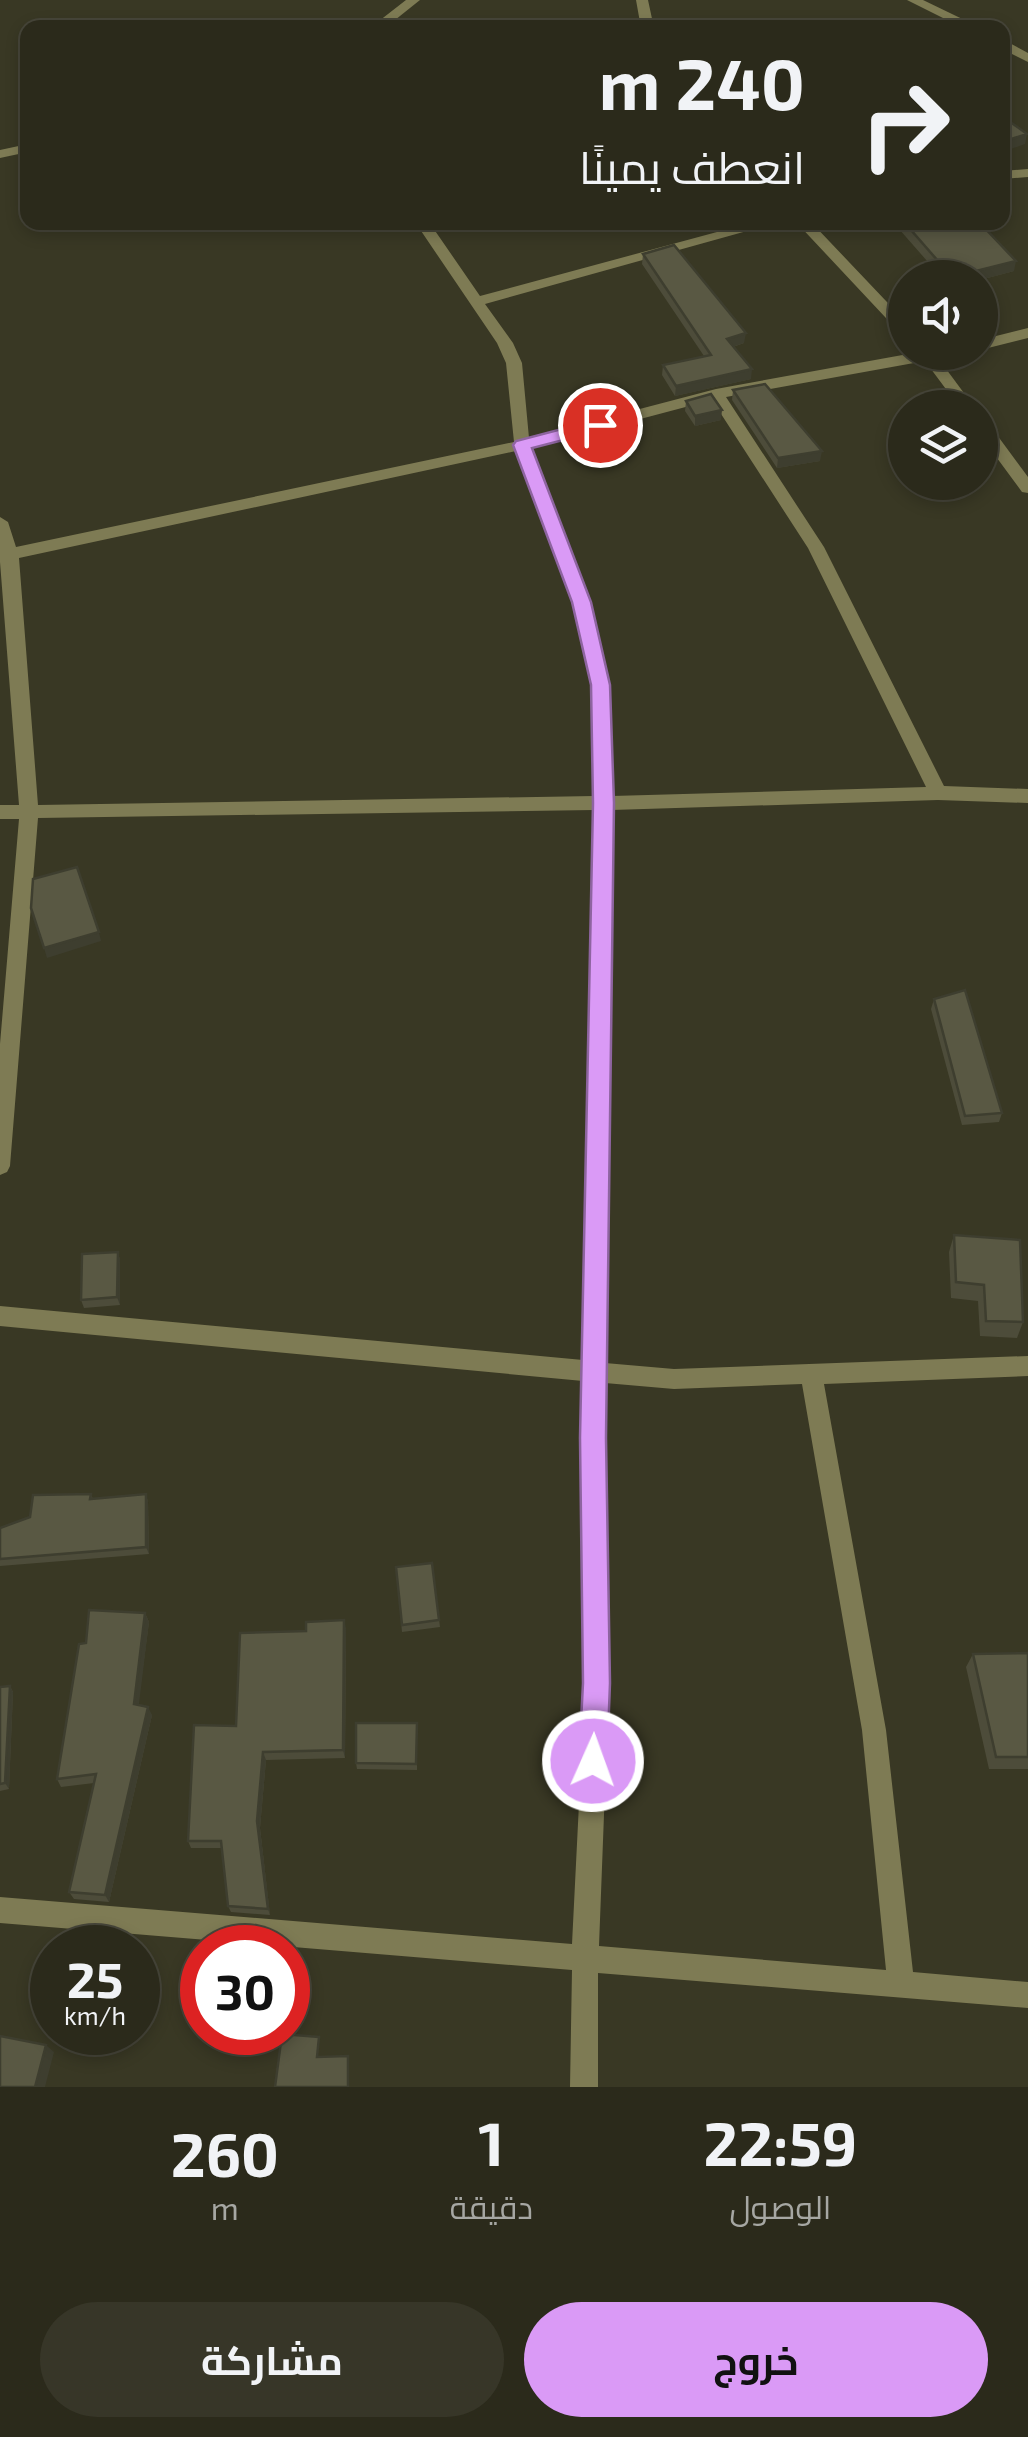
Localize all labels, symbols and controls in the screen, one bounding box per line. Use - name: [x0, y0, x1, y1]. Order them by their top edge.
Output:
- text: 240 m: [599, 40, 805, 124]
- icon: right: [840, 60, 970, 190]
- text: انعطف يمينًا: [579, 139, 805, 193]
- map controls: [888, 260, 998, 500]
- button: sound: [888, 260, 998, 370]
- pin: [558, 383, 643, 468]
- button: layers: [888, 390, 998, 500]
- icon: arrive: [573, 398, 628, 453]
- position arrow: [541, 1709, 645, 1813]
- speed limit sign: 30: [180, 1925, 310, 2055]
- text: 25: [67, 1948, 123, 2008]
- text: km/h: [64, 2000, 126, 2030]
- text: 1: [478, 2106, 504, 2178]
- text: 22:59: [704, 2106, 857, 2178]
- text: 260: [171, 2117, 279, 2189]
- text: دقيقة: [450, 2187, 533, 2225]
- text: الوصول: [729, 2187, 831, 2225]
- text: m: [211, 2188, 239, 2226]
- button: مشاركة: [40, 2302, 504, 2417]
- button: خروج: [524, 2302, 988, 2417]

